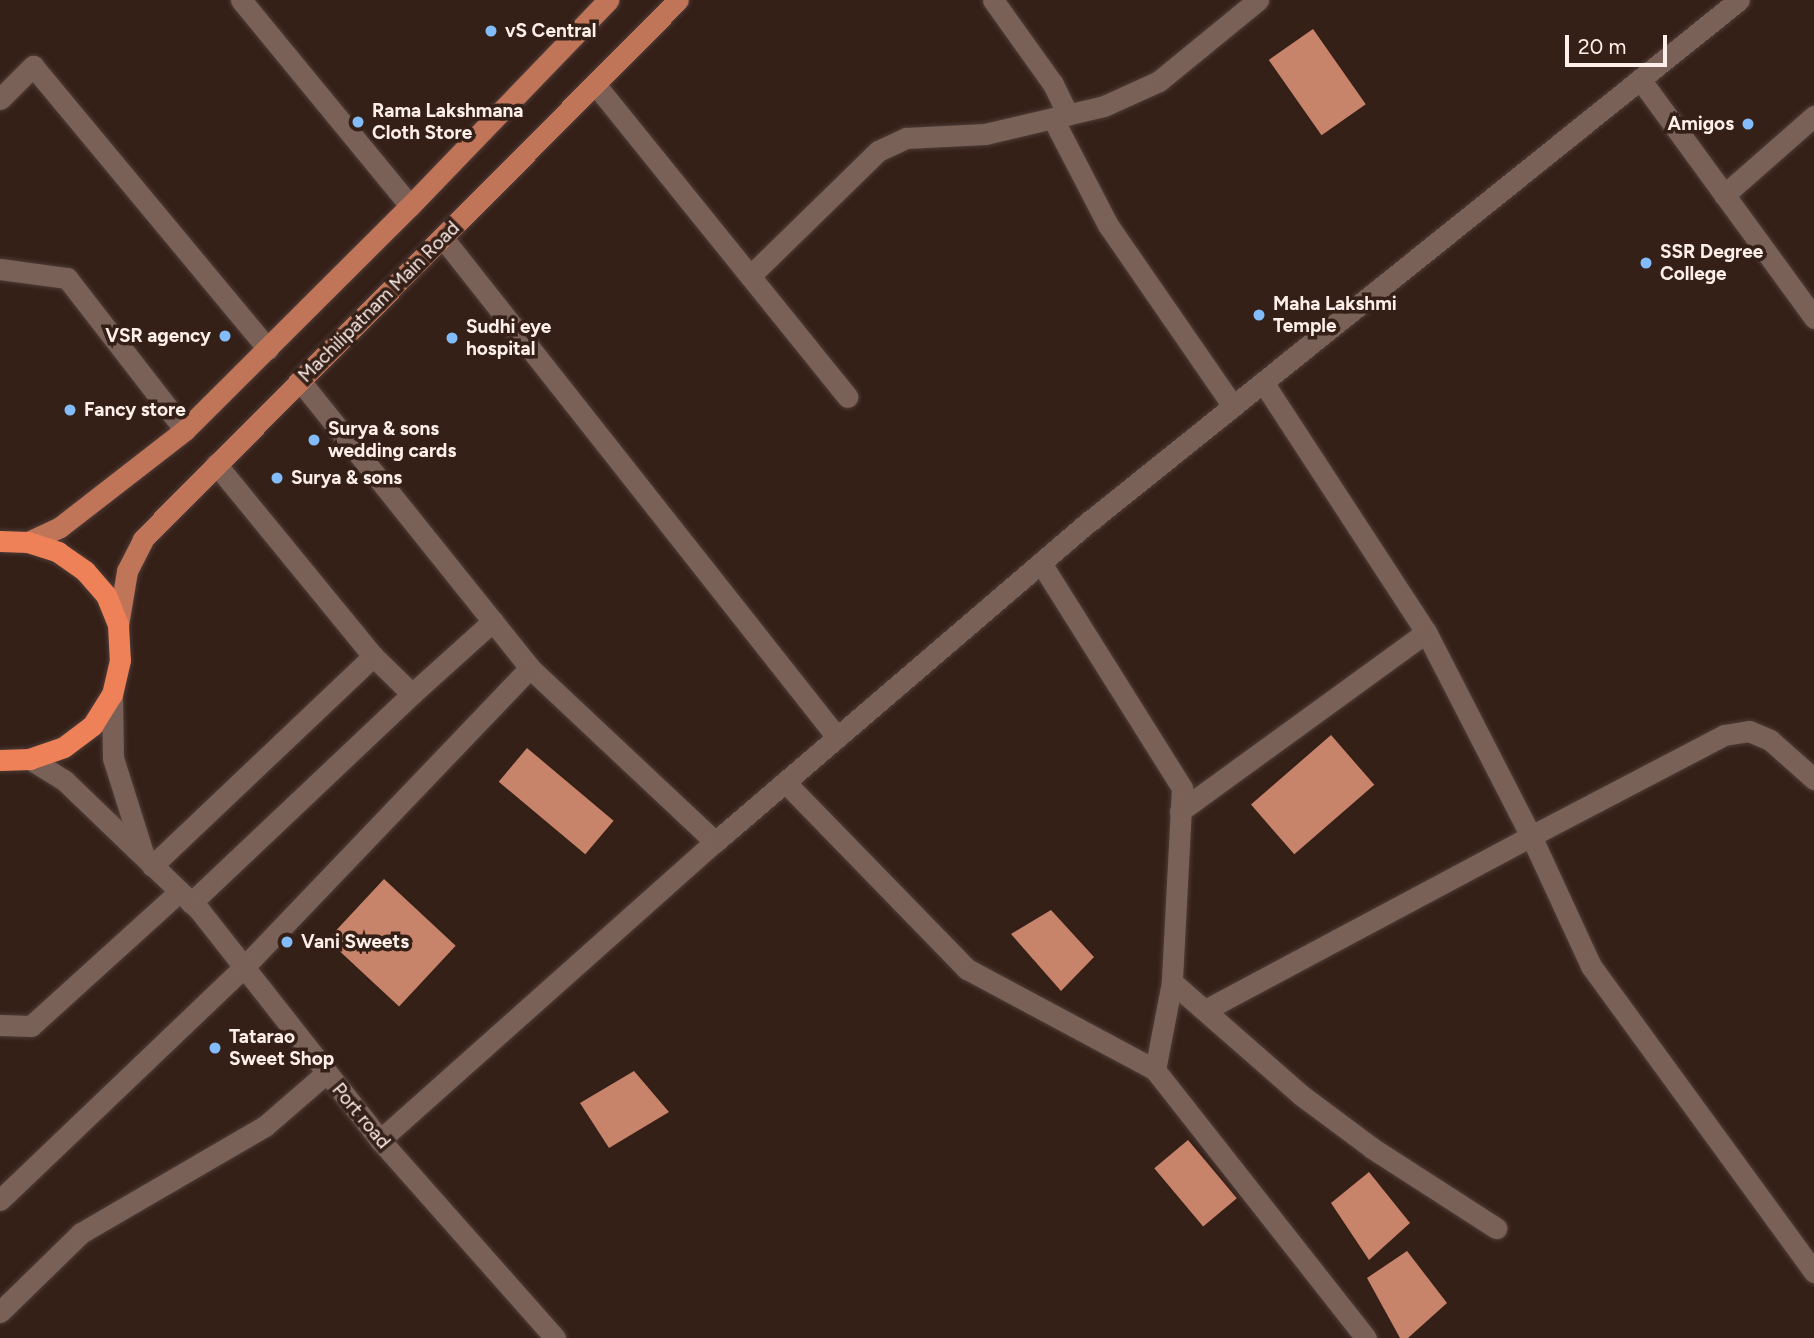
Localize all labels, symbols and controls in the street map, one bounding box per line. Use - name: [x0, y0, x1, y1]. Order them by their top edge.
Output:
- place label: vS Central: [505, 20, 596, 42]
- scale bar: [1569, 21, 1671, 65]
- marker: vS Central: [483, 23, 499, 39]
- text: 20 m: [1578, 34, 1626, 59]
- place label: Rama Lakshmana Cloth Store: [372, 100, 523, 144]
- place label: Amigos: [1668, 113, 1734, 135]
- marker: Rama Lakshmana Cloth Store: [350, 114, 366, 130]
- marker: Amigos: [1740, 116, 1756, 132]
- street label: Machilipatnam Main Road: [294, 217, 464, 387]
- place label: SSR Degree College: [1660, 241, 1763, 285]
- marker: SSR Degree College: [1638, 255, 1654, 271]
- place label: Maha Lakshmi Temple: [1273, 293, 1397, 337]
- marker: Maha Lakshmi Temple: [1251, 307, 1267, 323]
- place label: Sudhi eye hospital: [466, 316, 551, 360]
- place label: VSR agency: [105, 325, 211, 347]
- marker: VSR agency: [217, 328, 233, 344]
- marker: Sudhi eye hospital: [444, 330, 460, 346]
- place label: Fancy store: [84, 399, 186, 421]
- marker: Fancy store: [62, 402, 78, 418]
- place label: Surya & sons wedding cards: [328, 418, 456, 462]
- marker: Surya & sons wedding cards: [306, 432, 322, 448]
- place label: Surya & sons: [291, 467, 402, 489]
- marker: Surya & sons: [269, 470, 285, 486]
- place label: Vani Sweets: [301, 931, 409, 953]
- marker: Vani Sweets: [279, 934, 295, 950]
- place label: Tatarao Sweet Shop: [229, 1026, 334, 1070]
- marker: Tatarao Sweet Shop: [207, 1040, 223, 1056]
- street label: Port road: [327, 1079, 395, 1153]

